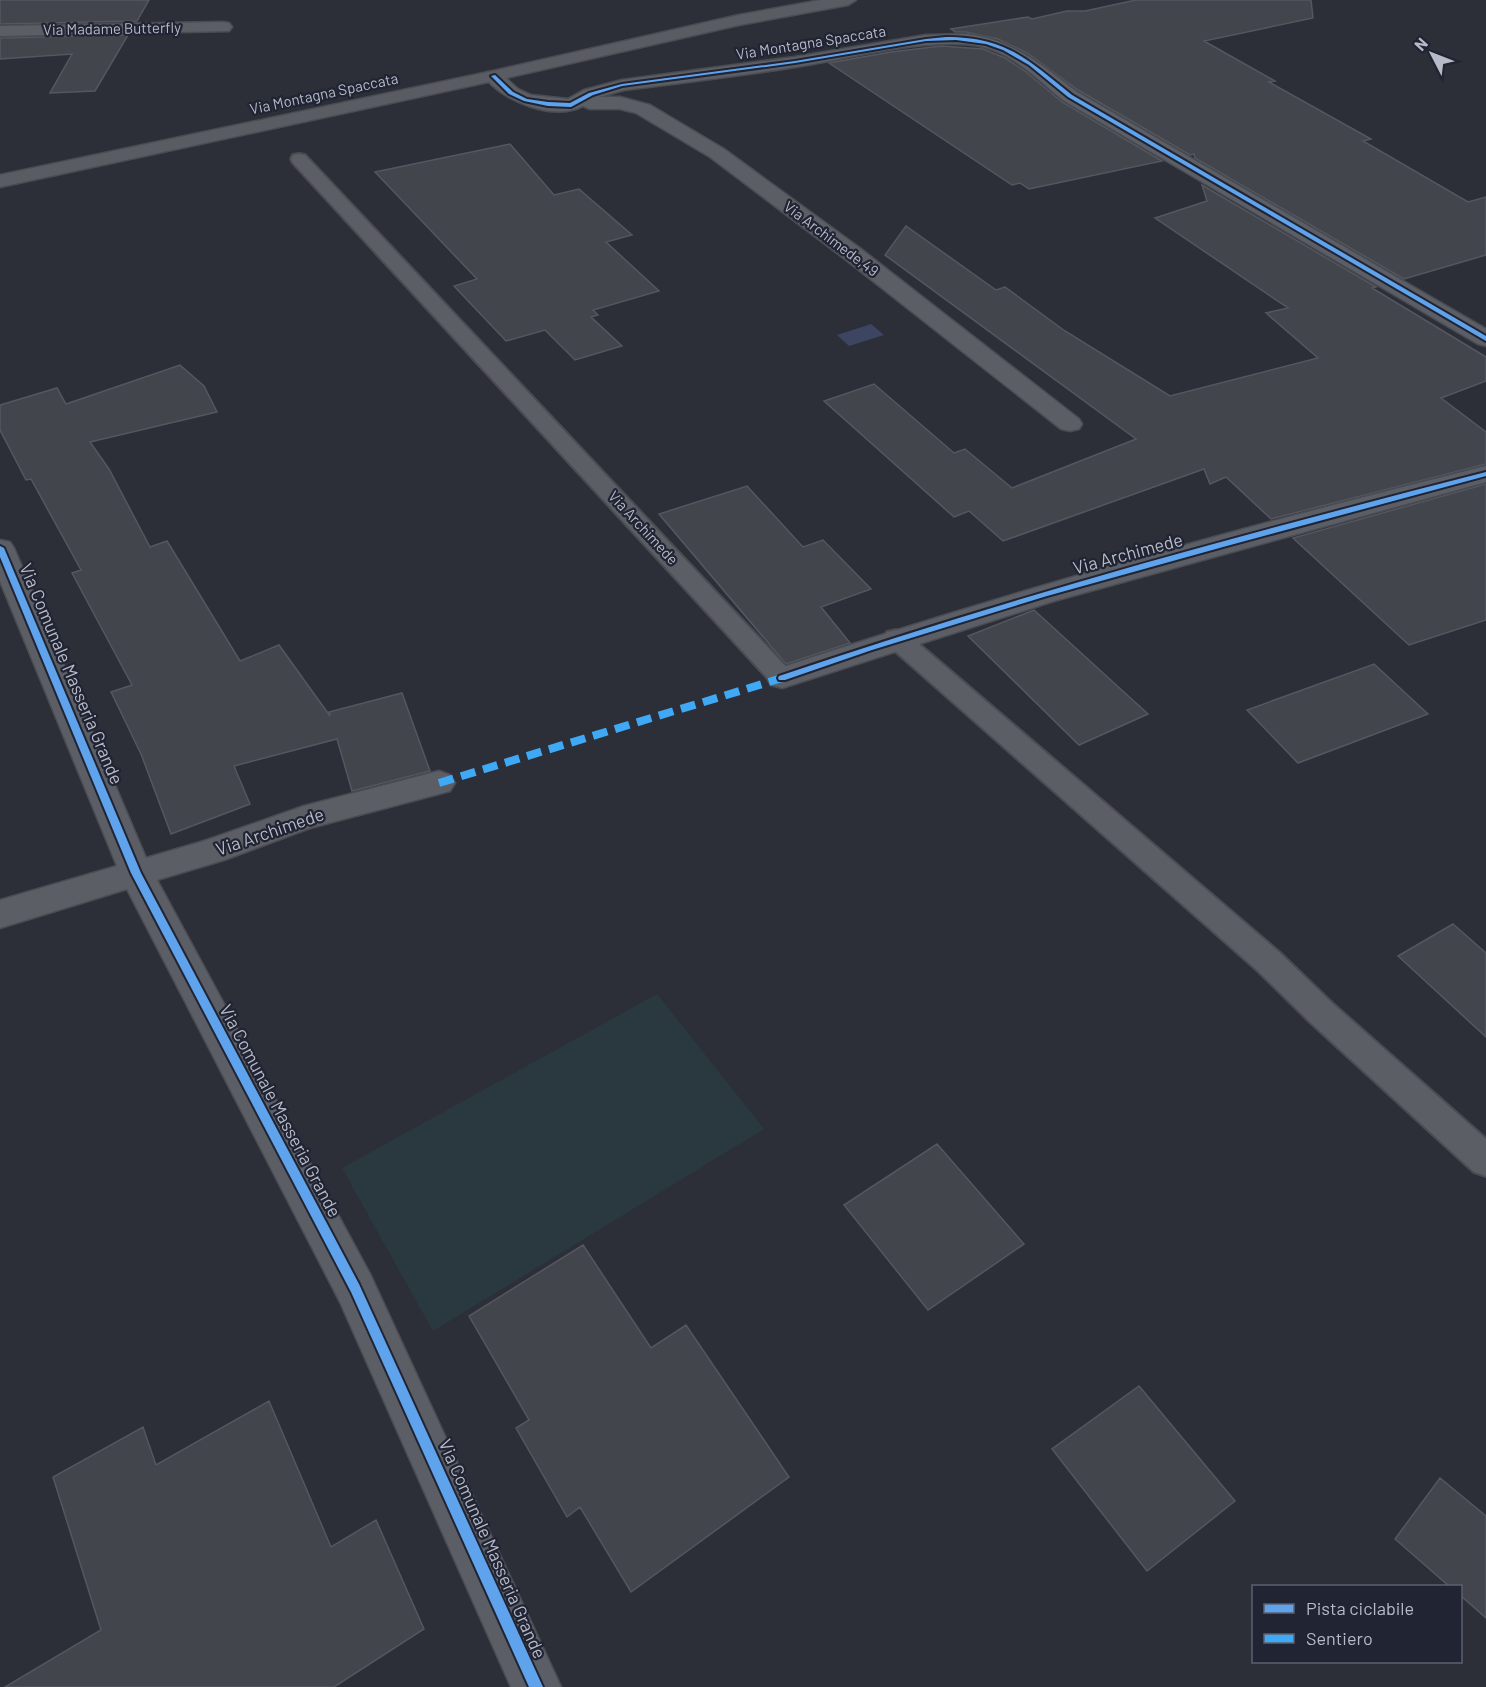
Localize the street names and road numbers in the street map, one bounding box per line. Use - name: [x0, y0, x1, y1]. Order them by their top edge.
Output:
- street label: Via Madame Butterfly: [43, 18, 181, 38]
- street label: Via Montagna Spaccata: [735, 21, 887, 63]
- street label: Via Montagna Spaccata: [248, 69, 400, 118]
- street label: Via Archimede,49: [781, 197, 882, 280]
- street label: Via Archimede: [605, 487, 682, 568]
- street label: Via Archimede: [1070, 528, 1185, 578]
- street label: Via Comunale Masseria Grande: [15, 560, 129, 787]
- street label: Via Archimede: [213, 802, 327, 860]
- street label: Via Comunale Masseria Grande: [215, 1000, 346, 1221]
- street label: Via Comunale Masseria Grande: [434, 1435, 551, 1662]

